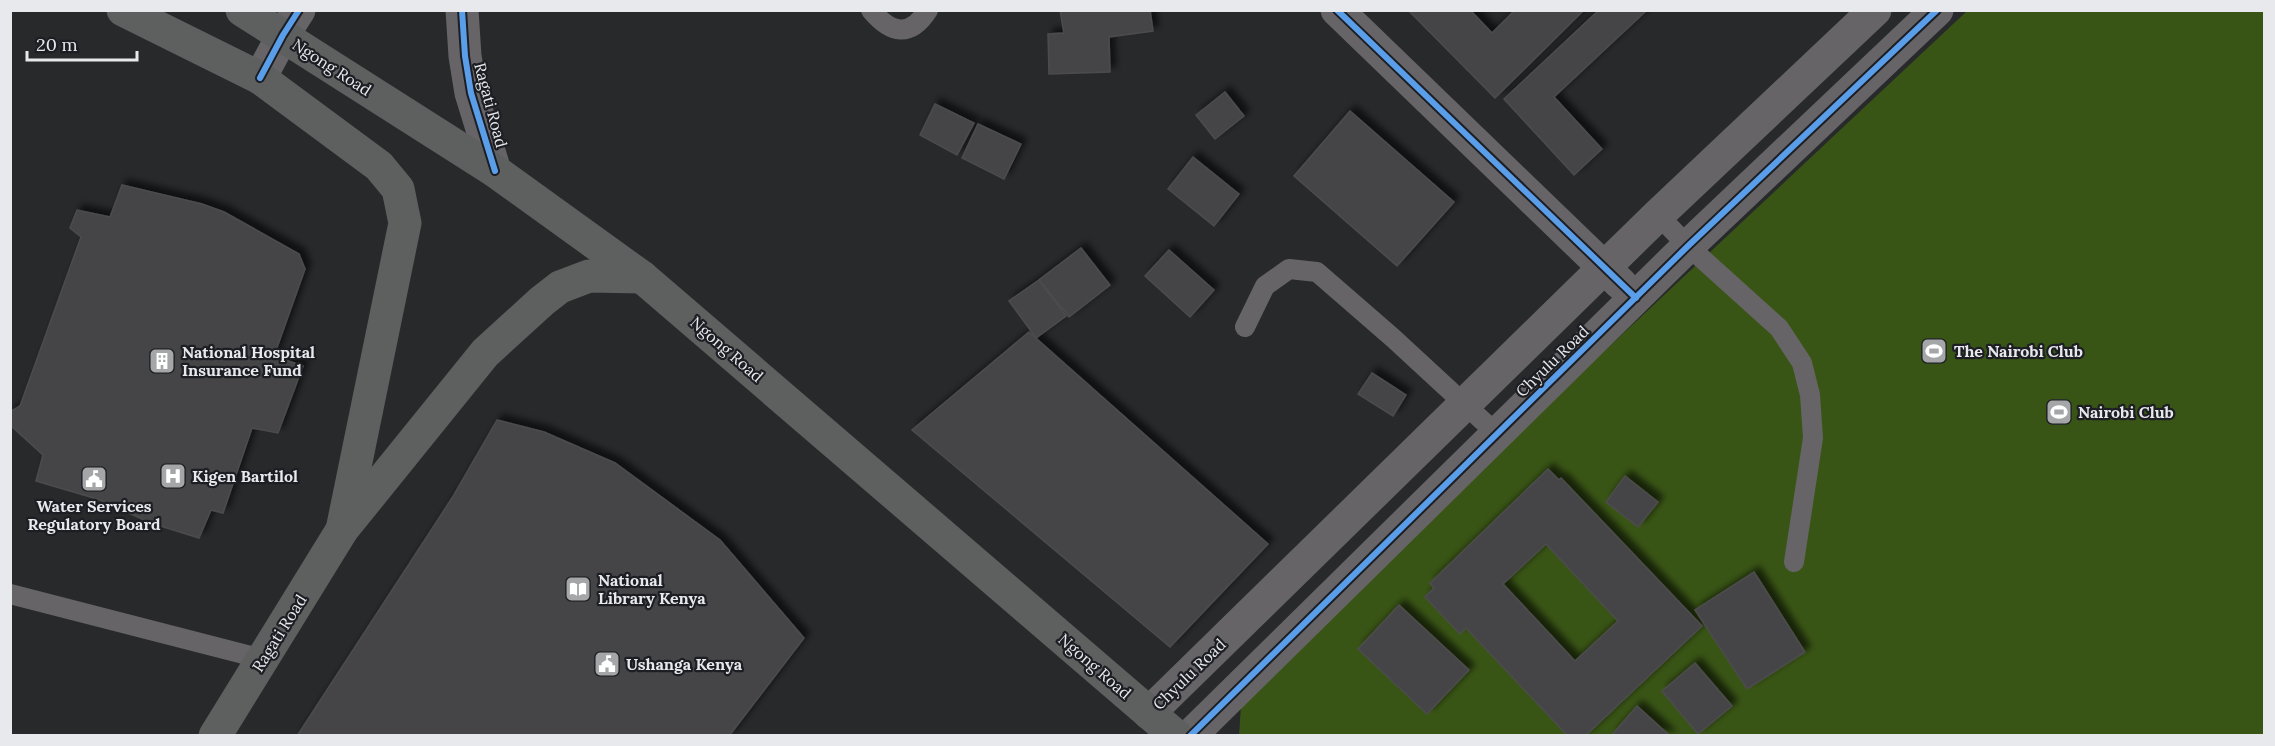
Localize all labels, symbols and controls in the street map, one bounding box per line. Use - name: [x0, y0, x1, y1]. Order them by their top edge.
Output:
- scale bar: [27, 24, 136, 62]
- text: 20 m: [36, 33, 78, 56]
- street label: Ngong Road: [289, 34, 376, 100]
- street label: Ragati Road: [470, 60, 512, 150]
- street label: Ngong Road: [686, 312, 768, 386]
- street label: Chyulu Road: [1511, 321, 1593, 401]
- sports icon: The Nairobi Club: [1919, 336, 1949, 366]
- place label: The Nairobi Club: [1954, 341, 2083, 361]
- place label: National Hospital Insurance Fund: [182, 342, 315, 380]
- building icon: National Hospital Insurance Fund: [147, 346, 177, 376]
- sports icon: Nairobi Club: [2044, 397, 2074, 427]
- place label: Nairobi Club: [2078, 402, 2174, 422]
- hospital icon: Kigen Bartilol: [158, 461, 188, 491]
- public building icon: Water Services Regulatory Board: [79, 464, 109, 494]
- place label: Kigen Bartilol: [192, 466, 298, 486]
- place label: Water Services Regulatory Board: [27, 496, 161, 534]
- place label: National Library Kenya: [598, 570, 706, 608]
- library icon: National Library Kenya: [563, 574, 593, 604]
- street label: Ragati Road: [247, 590, 311, 675]
- street label: Ngong Road: [1054, 629, 1136, 703]
- street label: Chyulu Road: [1148, 634, 1230, 714]
- public building icon: Ushanga Kenya: [592, 649, 622, 679]
- place label: Ushanga Kenya: [626, 654, 743, 674]

